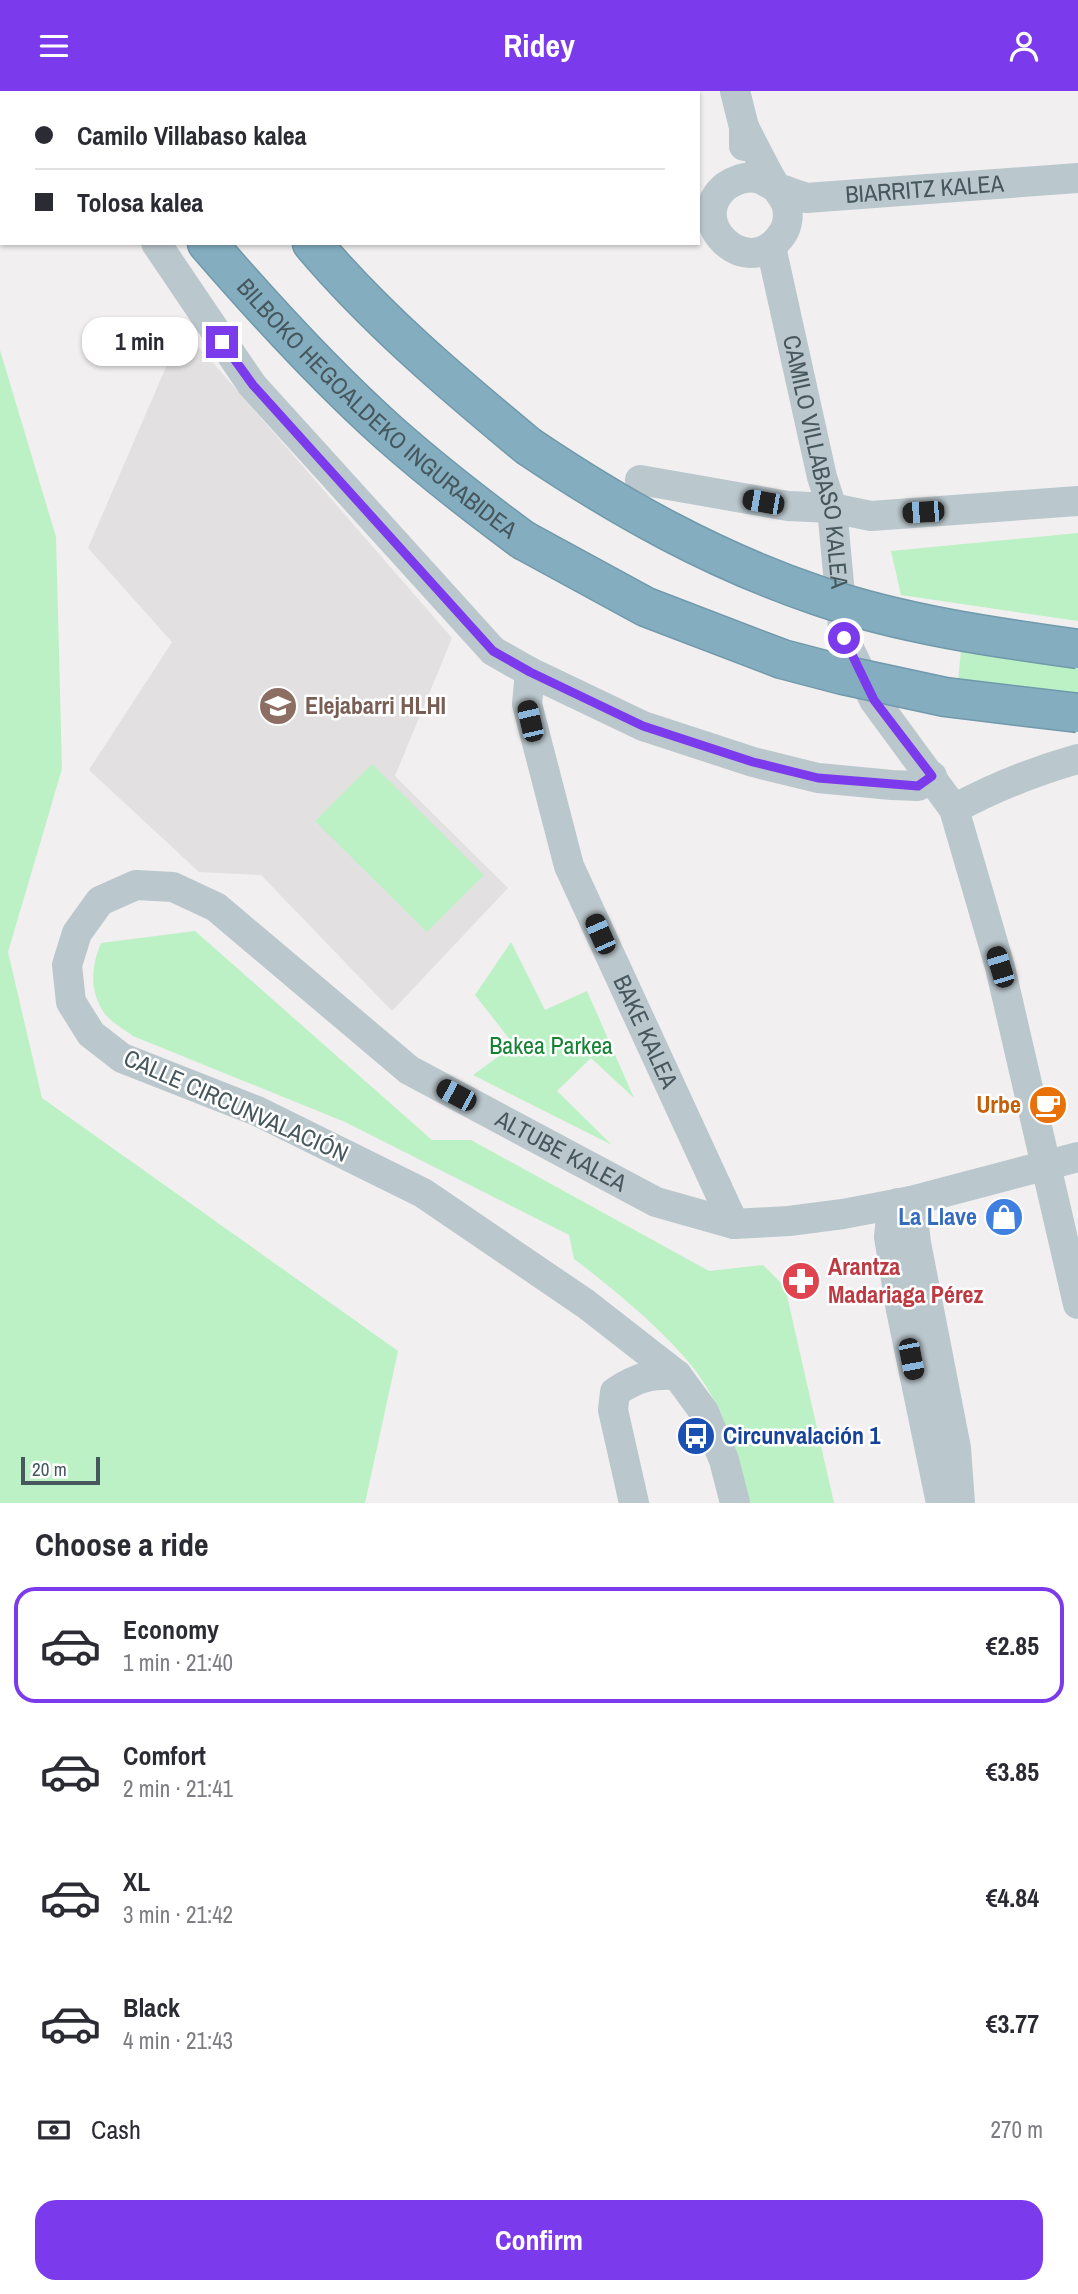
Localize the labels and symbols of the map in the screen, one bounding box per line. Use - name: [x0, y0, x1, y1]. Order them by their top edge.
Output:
- street label: BIARRITZ KALEA: [844, 166, 1006, 210]
- street label: BILBOKO HEGOALDEKO INGURABIDEA: [230, 271, 525, 546]
- callout: 1 min: [82, 317, 198, 367]
- route end: [206, 326, 238, 358]
- street label: CAMILO VILLABASO KALEA: [776, 332, 856, 591]
- car: [741, 488, 786, 516]
- car: [902, 500, 945, 524]
- route start: [828, 622, 860, 654]
- school or university icon: Elejabarri HLHI: [257, 685, 299, 727]
- place label: Elejabarri HLHI: [305, 689, 446, 721]
- car: [516, 698, 545, 744]
- car: [582, 911, 619, 957]
- car: [984, 944, 1017, 990]
- street label: BAKE KALEA: [606, 969, 687, 1094]
- park label: Bakea Parkea: [489, 1029, 613, 1061]
- street label: CALLE CIRCUNVALACIÓN: [119, 1041, 354, 1169]
- car: [433, 1076, 480, 1114]
- cafe icon: Urbe: [1027, 1084, 1069, 1126]
- place label: Urbe: [976, 1088, 1021, 1120]
- street label: ALTUBE KALEA: [490, 1102, 633, 1199]
- shop icon: La Llave: [983, 1196, 1025, 1238]
- place label: La Llave: [898, 1200, 977, 1232]
- place label: Arantza Madariaga Pérez: [828, 1250, 983, 1310]
- pharmacy icon: Arantza Madariaga Pérez: [780, 1260, 822, 1302]
- car: [897, 1336, 926, 1382]
- bus stop icon: Circunvalación 1: [675, 1415, 717, 1457]
- place label: Circunvalación 1: [723, 1419, 881, 1451]
- scale bar: [21, 1454, 100, 1486]

